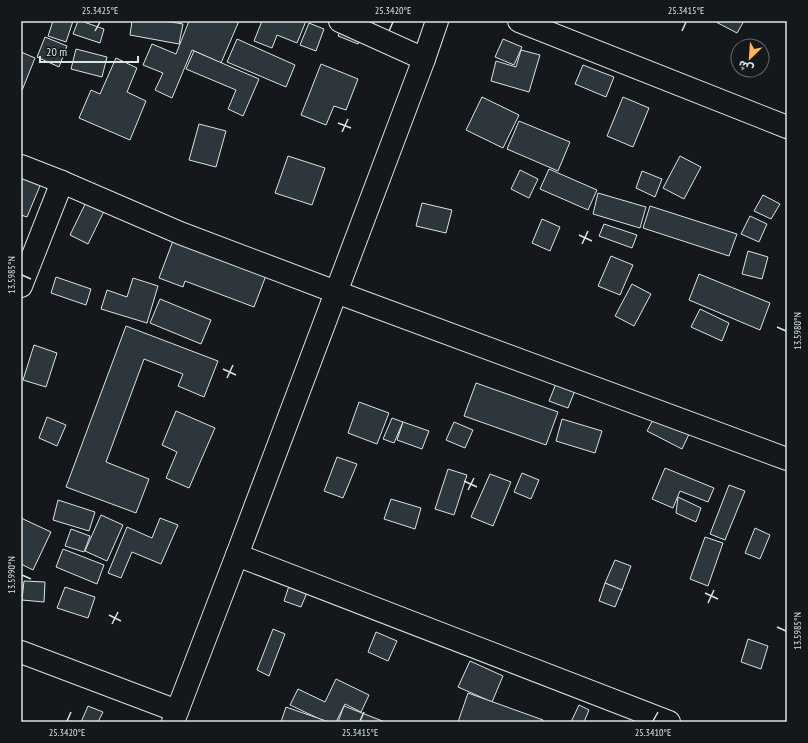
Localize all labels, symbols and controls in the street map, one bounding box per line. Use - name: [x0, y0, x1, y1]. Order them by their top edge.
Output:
- text: 25.3425°E: [82, 4, 118, 17]
- text: 25.3420°E: [375, 4, 411, 17]
- text: 25.3415°E: [668, 4, 704, 17]
- scale bar: [40, 38, 138, 64]
- north arrow: [730, 38, 770, 78]
- text: 20 m: [46, 44, 67, 59]
- text: ش: [736, 58, 756, 77]
- text: 13.5985°N: [5, 256, 18, 294]
- text: 13.5980°N: [791, 312, 804, 350]
- text: 13.5990°N: [5, 556, 18, 594]
- text: 13.5985°N: [791, 612, 804, 650]
- text: 25.3420°E: [49, 726, 85, 739]
- text: 25.3415°E: [342, 726, 378, 739]
- text: 25.3410°E: [635, 726, 671, 739]

